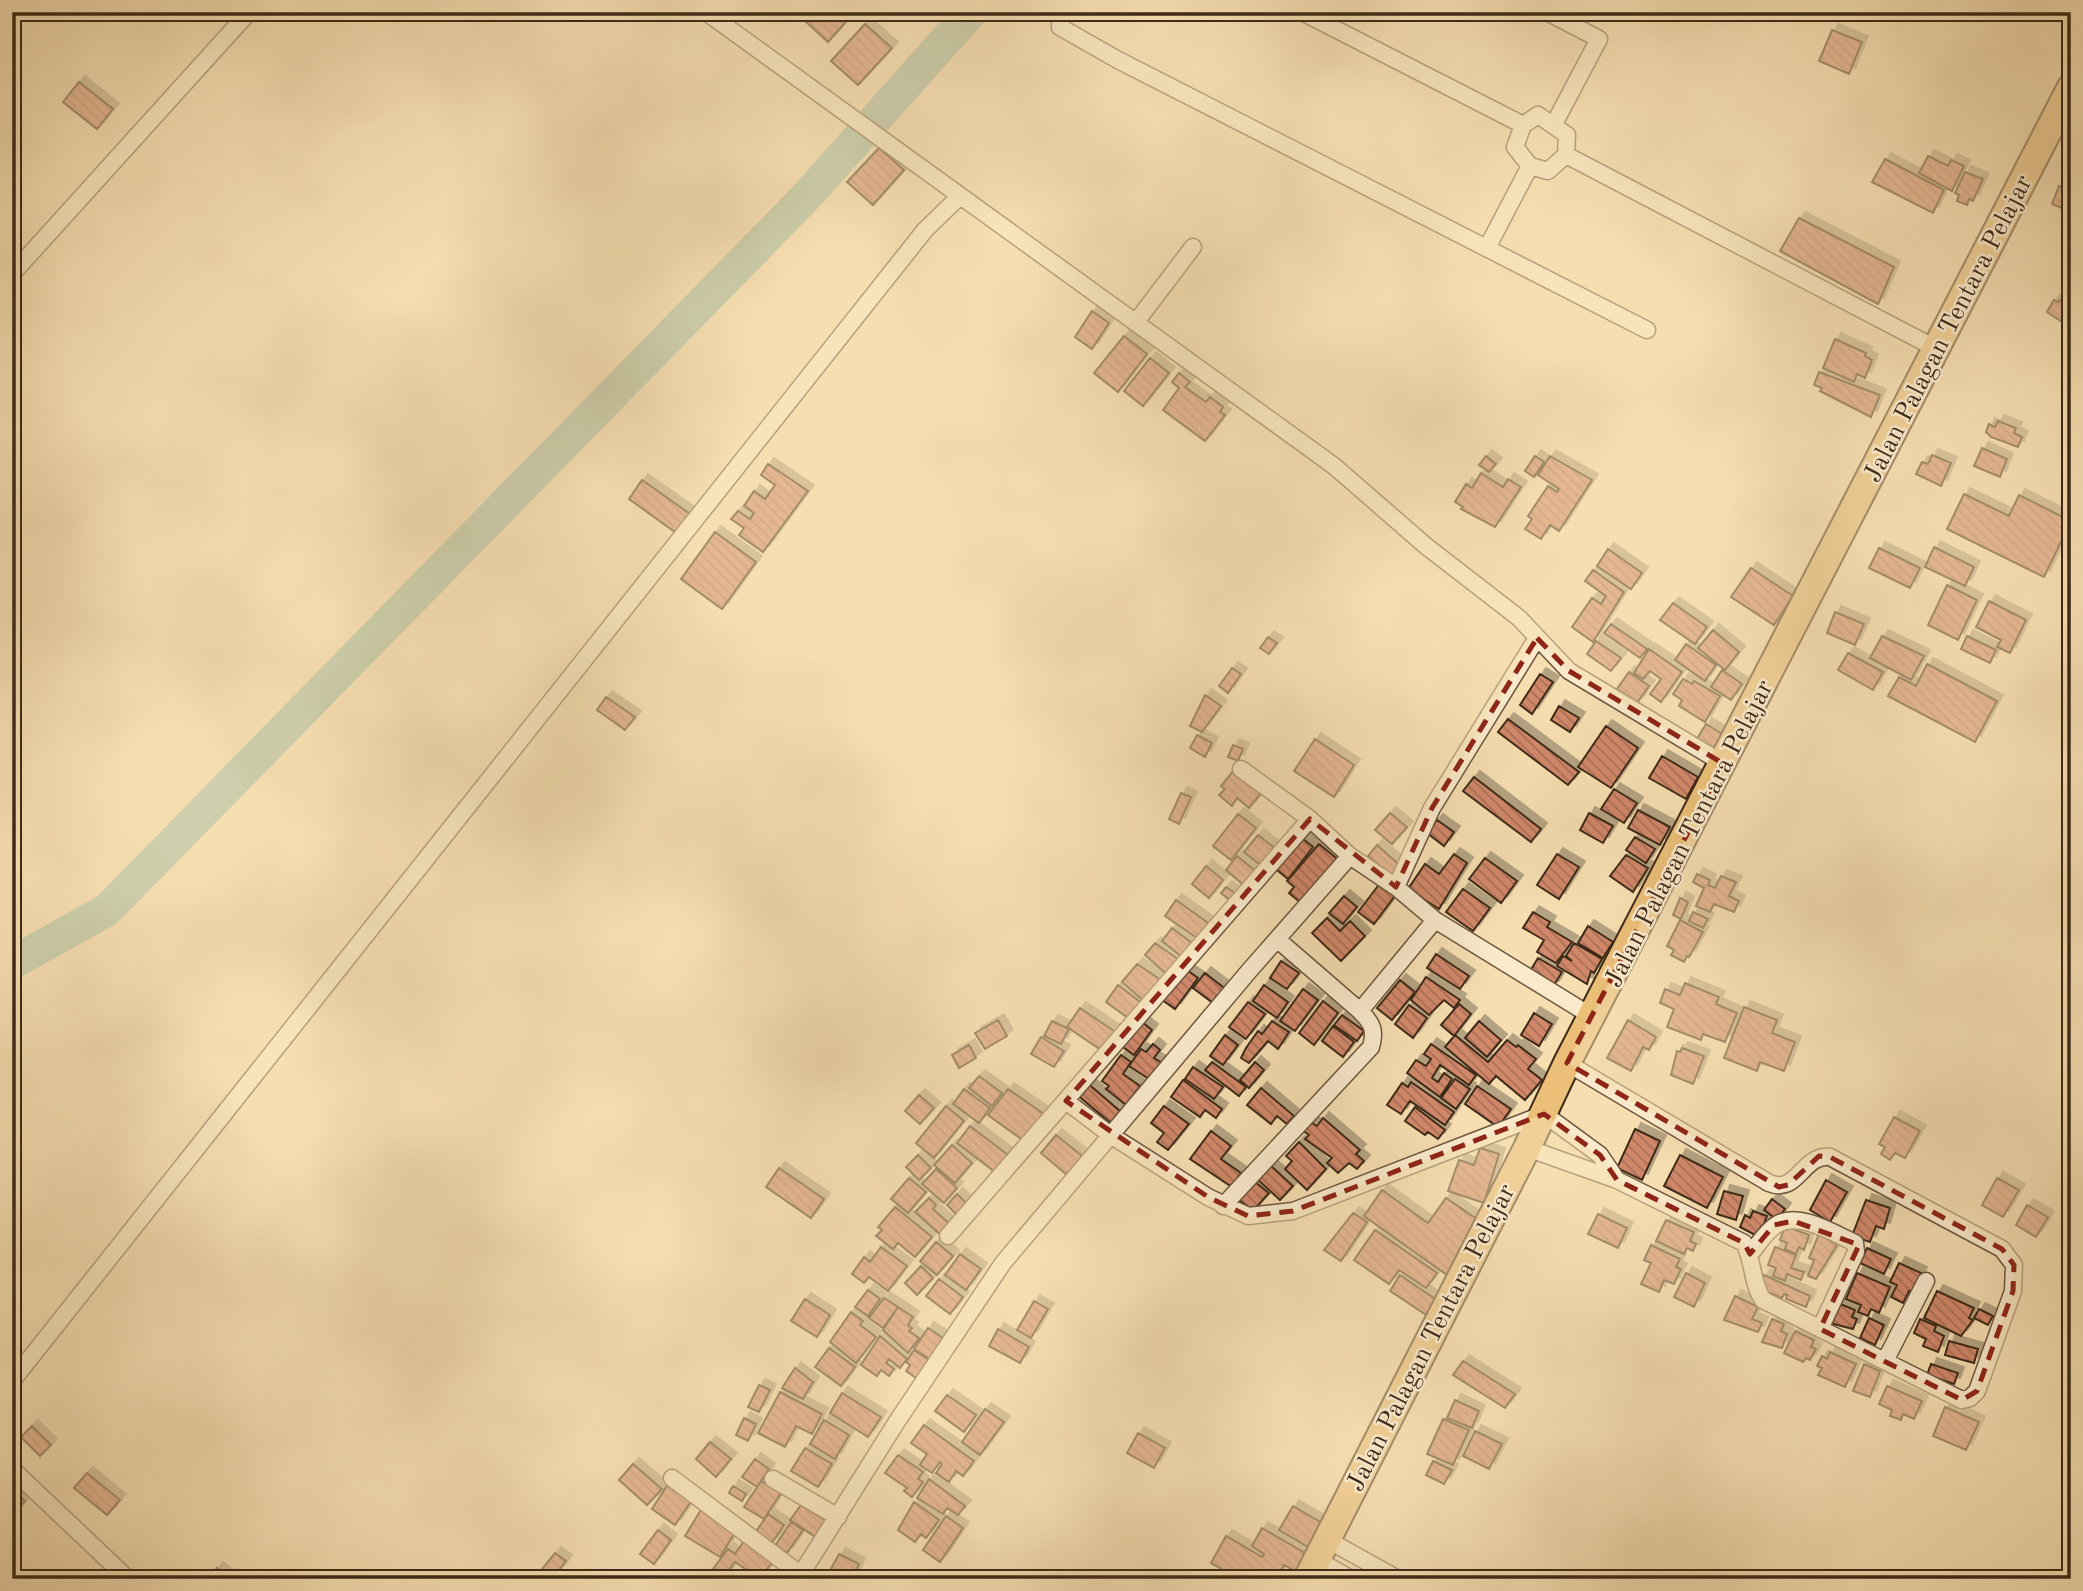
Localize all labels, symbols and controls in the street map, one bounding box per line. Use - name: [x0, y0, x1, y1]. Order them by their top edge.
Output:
- street label: Jalan Palagan Tentara Pelajar: [1860, 171, 2038, 487]
- street label: Jalan Palagan Tentara Pelajar: [1601, 676, 1779, 992]
- street label: Jalan Palagan Tentara Pelajar: [1343, 1180, 1521, 1496]

